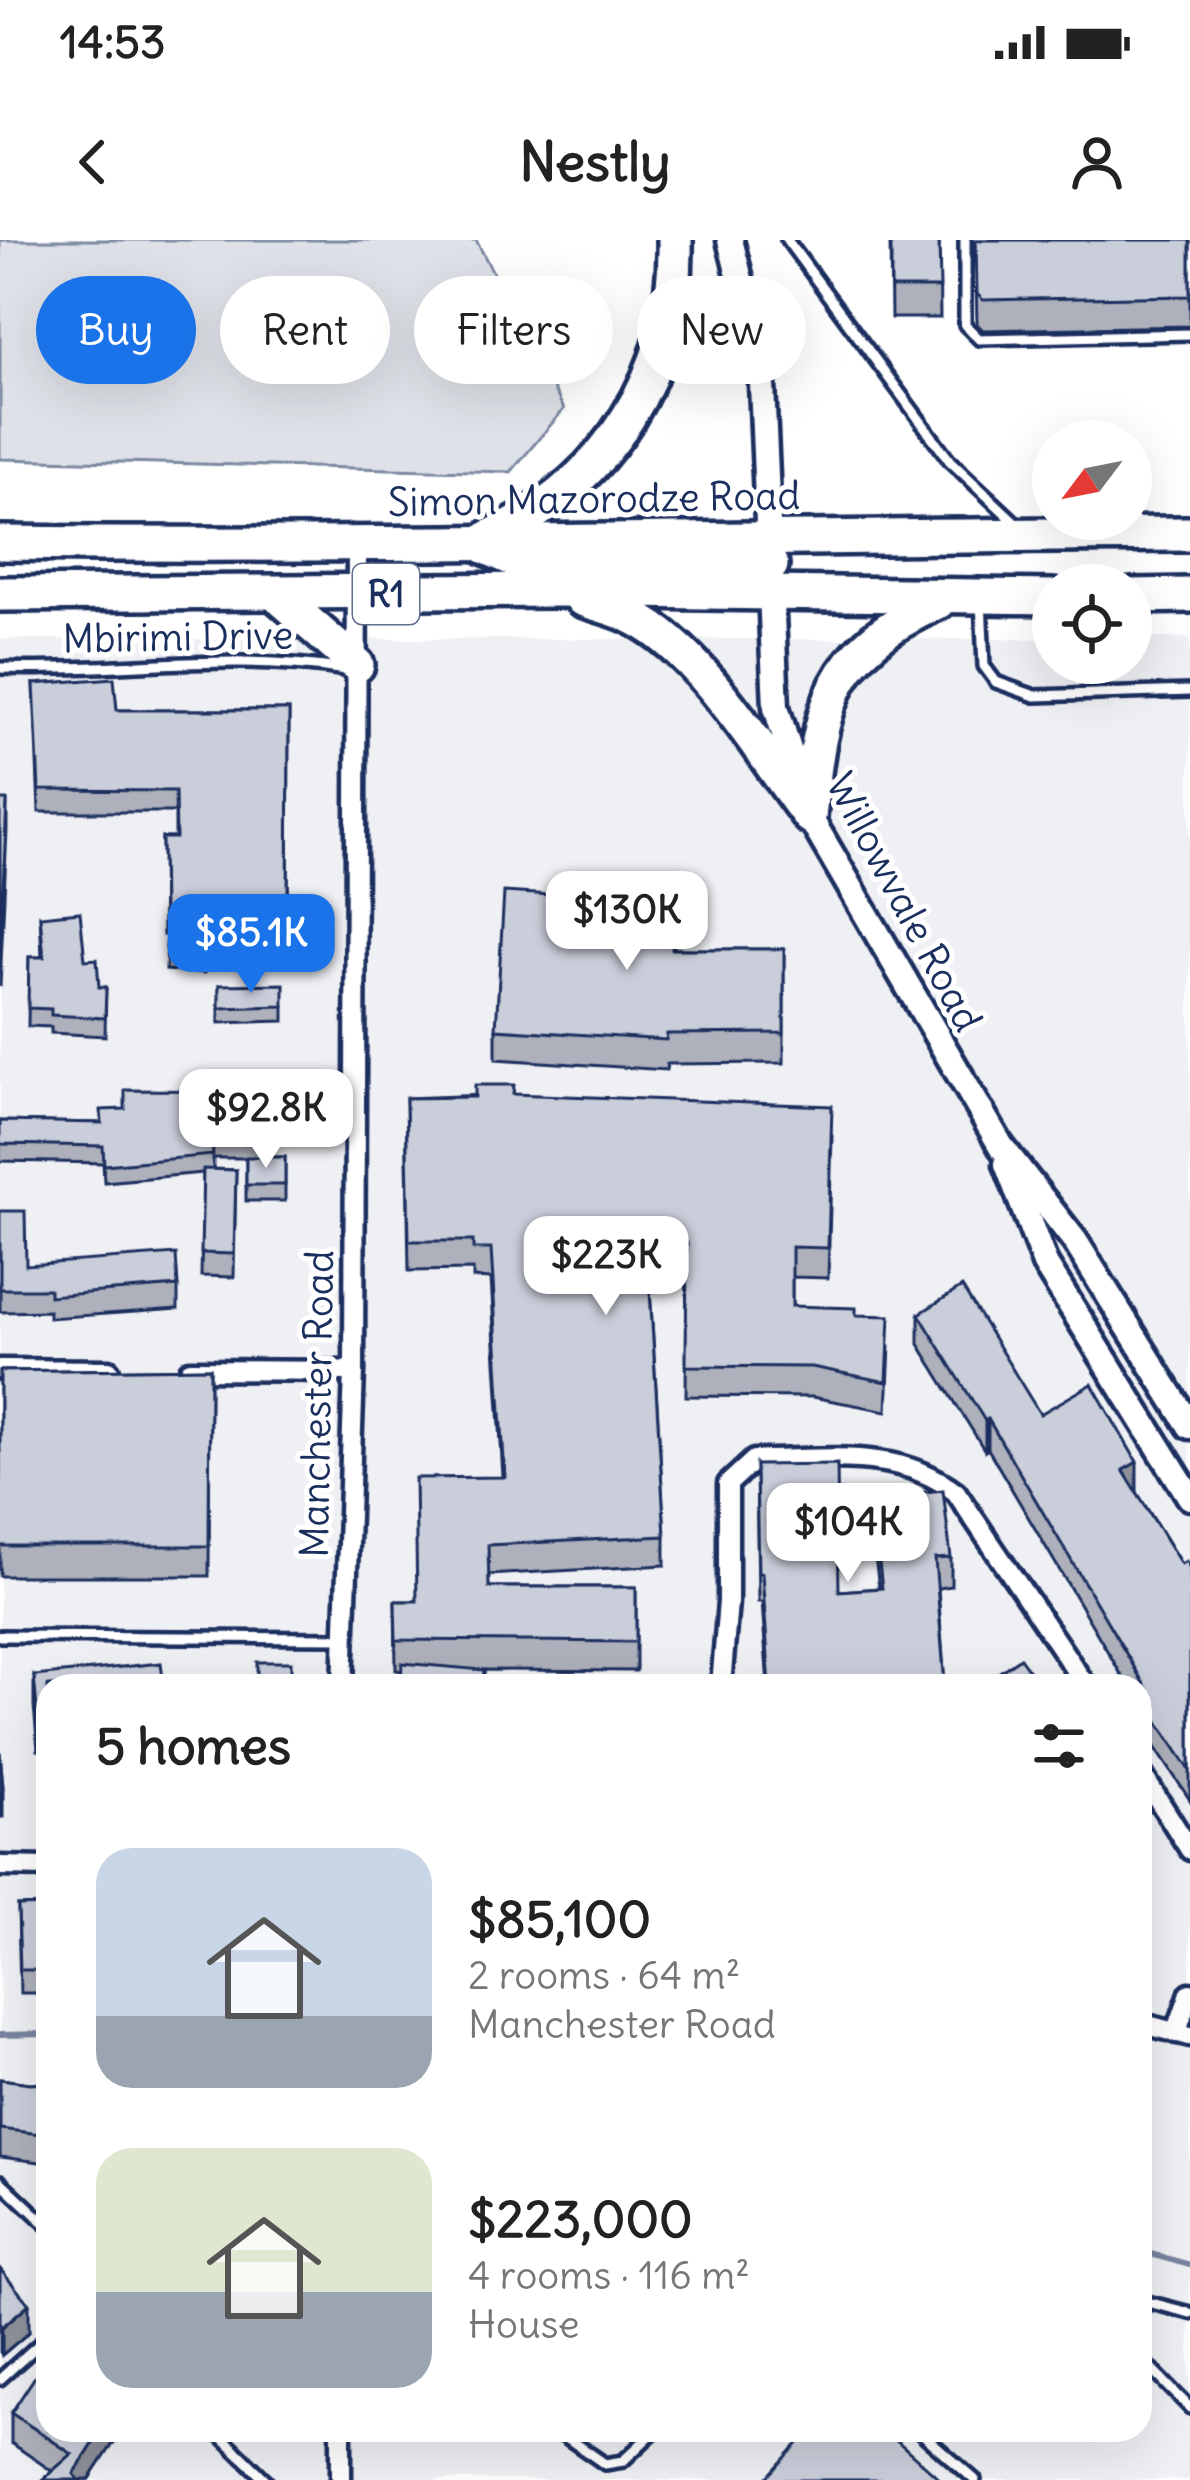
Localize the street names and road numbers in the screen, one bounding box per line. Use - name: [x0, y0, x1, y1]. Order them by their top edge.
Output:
- street label: Simon Mazorodze Road: [387, 471, 801, 527]
- road number: R1: [353, 564, 419, 624]
- street label: Mbirimi Drive: [62, 610, 294, 664]
- street label: Willowvale Road: [815, 764, 993, 1040]
- street label: Manchester Road: [290, 1250, 344, 1558]

